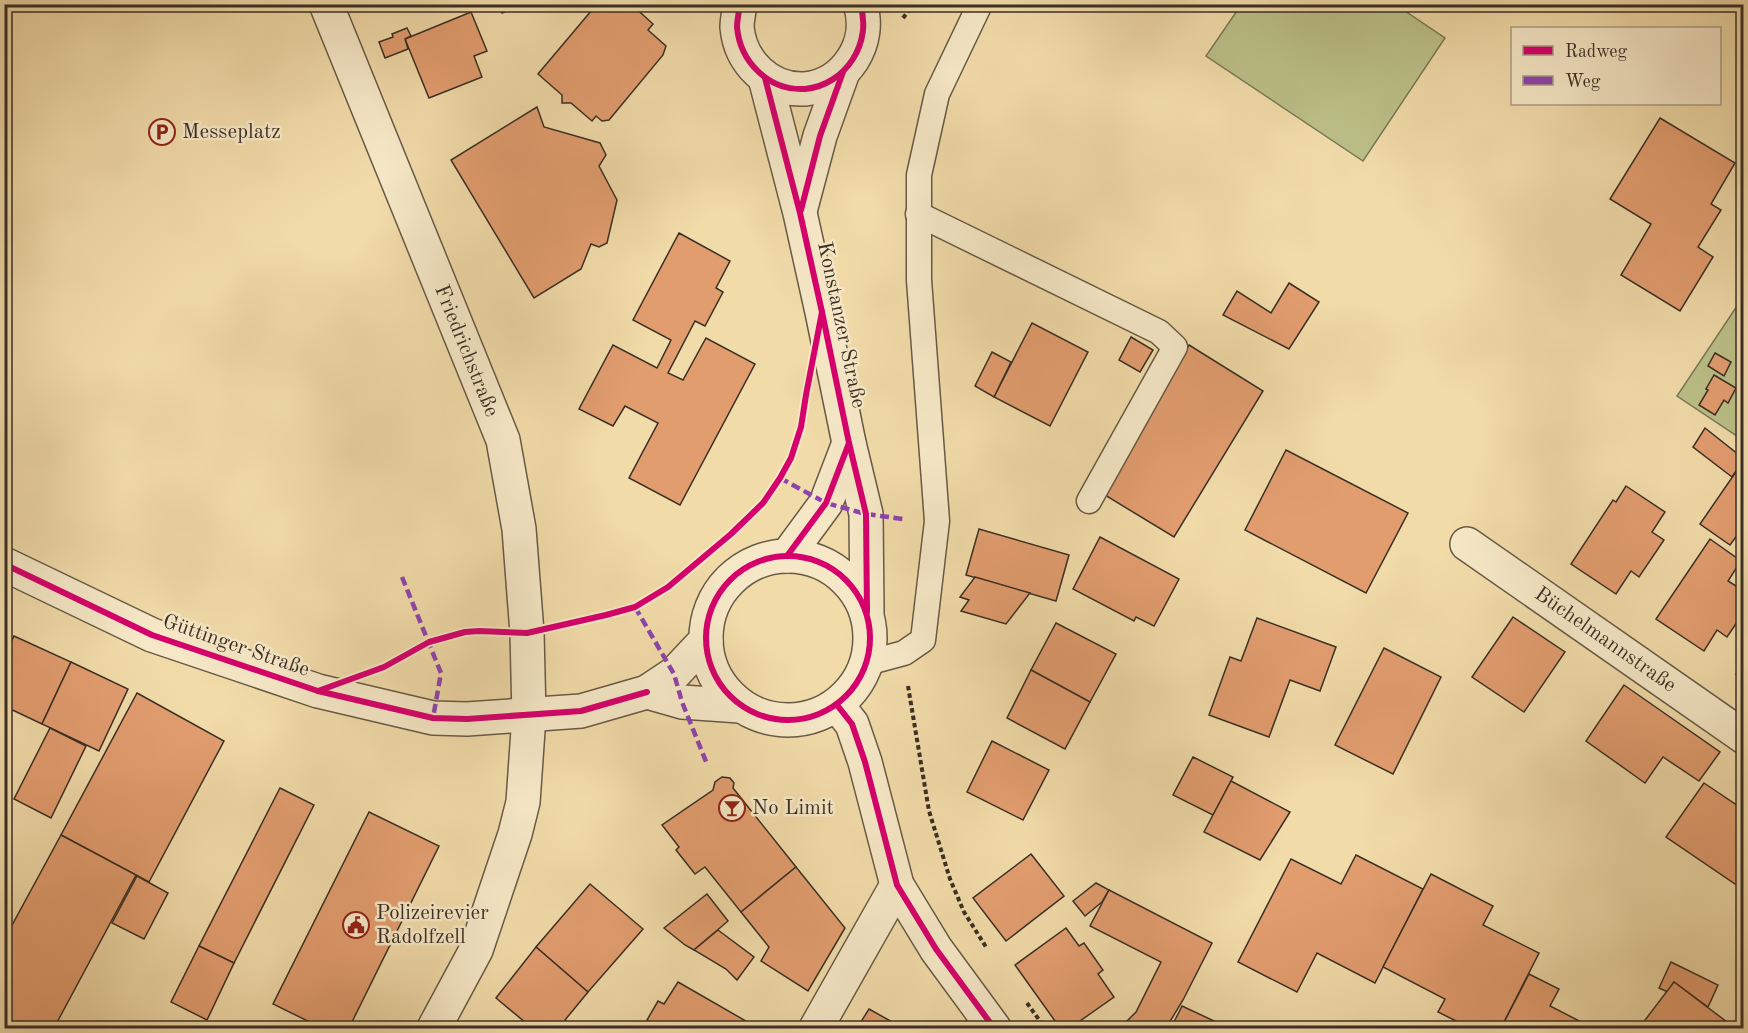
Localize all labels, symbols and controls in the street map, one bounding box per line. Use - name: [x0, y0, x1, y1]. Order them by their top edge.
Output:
- legend: [1511, 27, 1721, 105]
- text: Radweg: [1565, 43, 1628, 61]
- text: Weg: [1565, 73, 1601, 91]
- parking icon: Messeplatz: [147, 117, 177, 147]
- place label: Messeplatz: [182, 122, 281, 143]
- street label: Konstanzer Straße: [813, 240, 869, 410]
- street label: Friedrichstraße: [430, 282, 502, 420]
- street label: Büchelmannstraße: [1530, 583, 1680, 697]
- street label: Güttinger Straße: [160, 611, 312, 681]
- bar icon: No Limit: [717, 793, 747, 823]
- place label: No Limit: [752, 798, 834, 819]
- place label: Polizeirevier Radolfzell: [376, 903, 489, 948]
- public building icon: Polizeirevier Radolfzell: [341, 910, 371, 940]

